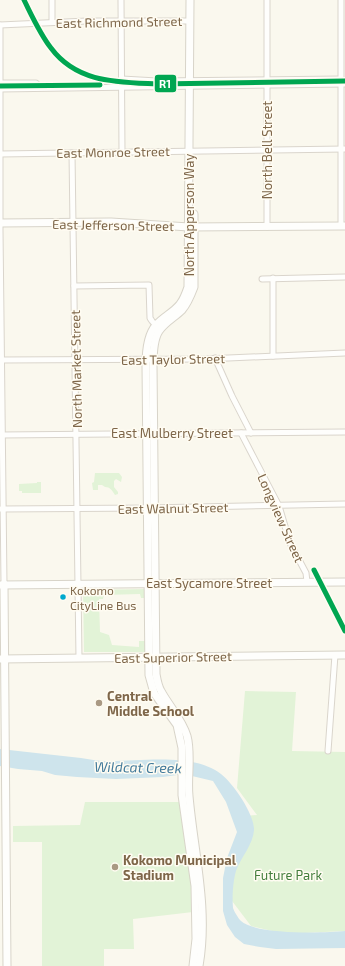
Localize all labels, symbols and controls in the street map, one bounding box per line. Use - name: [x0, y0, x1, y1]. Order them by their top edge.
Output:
- street label: East Richmond Street: [55, 13, 183, 31]
- line badge: R1: [154, 74, 177, 93]
- text: R1: [159, 77, 171, 90]
- street label: North Bell Street: [259, 101, 275, 199]
- street label: East Monroe Street: [56, 143, 170, 161]
- street label: North Apperson Way: [181, 154, 197, 276]
- street label: East Jefferson Street: [52, 216, 174, 234]
- street label: North Market Street: [67, 310, 85, 428]
- street label: East Taylor Street: [121, 350, 225, 368]
- street label: East Mulberry Street: [111, 425, 233, 441]
- street label: Longview Street: [254, 471, 308, 565]
- street label: East Walnut Street: [117, 499, 229, 517]
- street label: East Sycamore Street: [146, 575, 272, 591]
- place label: Kokomo CityLine Bus: [70, 583, 136, 612]
- marker: Kokomo CityLine Bus: [58, 592, 68, 602]
- street label: East Superior Street: [114, 648, 232, 666]
- place label: Central Middle School: [107, 688, 195, 719]
- marker: Central Middle School: [94, 698, 104, 708]
- water label: Wildcat Creek: [94, 758, 182, 776]
- place label: Kokomo Municipal Stadium: [123, 852, 237, 883]
- marker: Kokomo Municipal Stadium: [110, 862, 120, 872]
- park label: Future Park: [254, 867, 322, 883]

